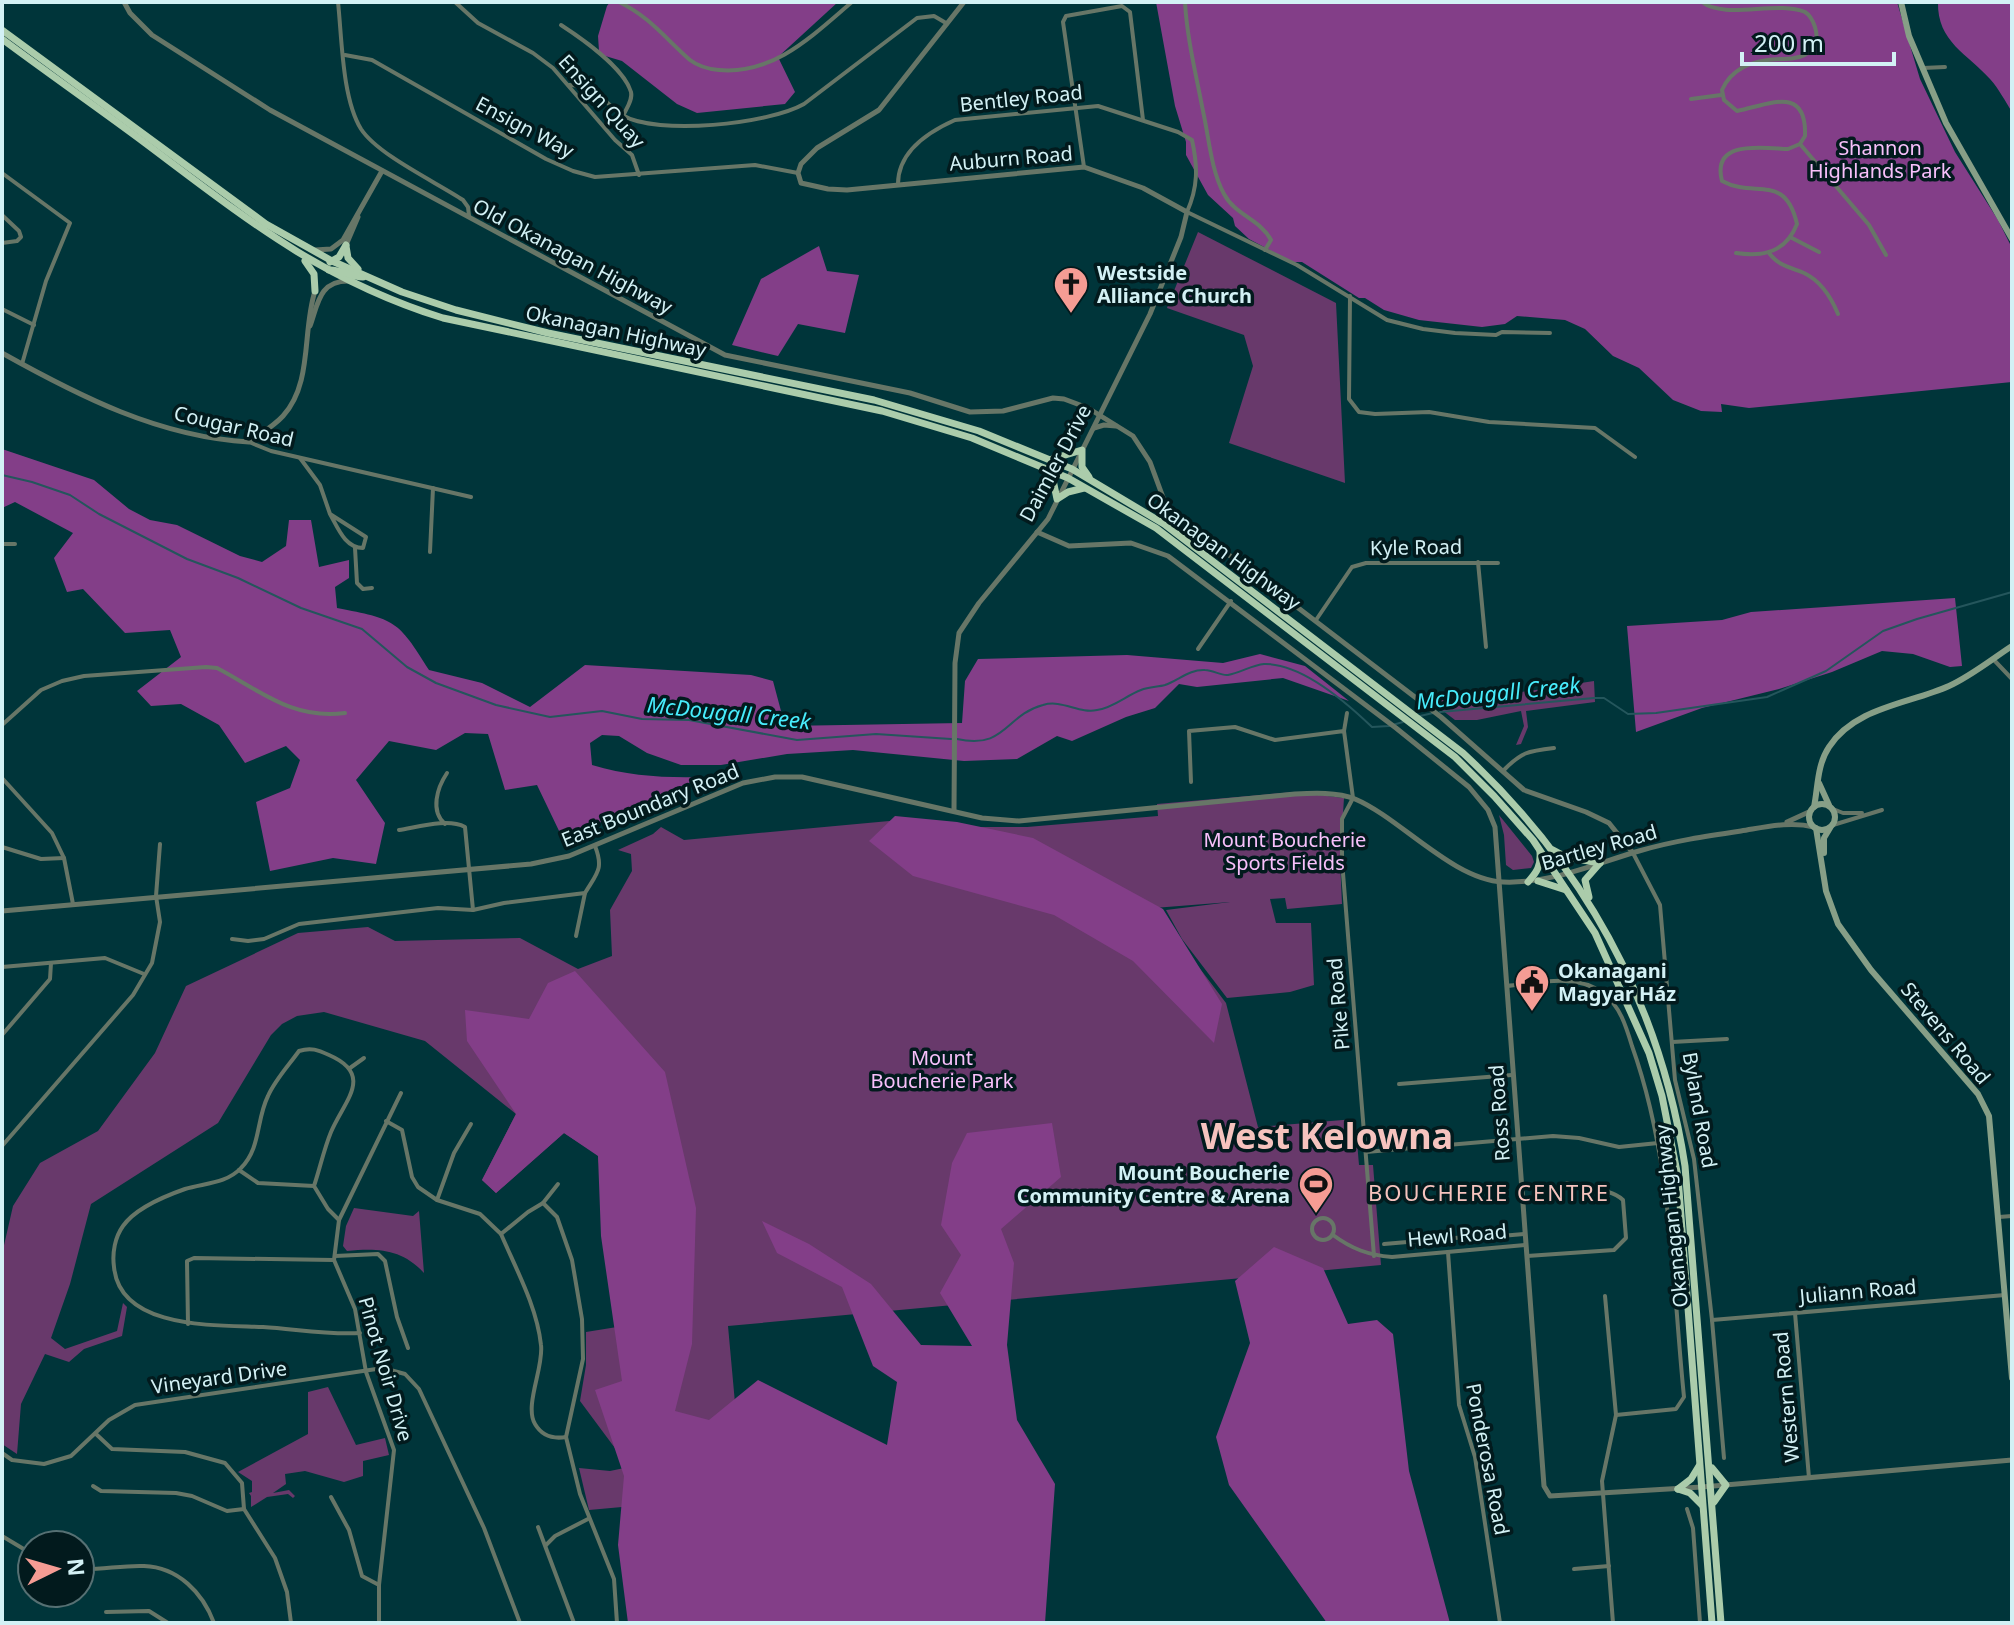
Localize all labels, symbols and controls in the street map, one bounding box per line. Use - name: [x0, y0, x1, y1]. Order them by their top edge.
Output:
- scale bar: [1742, 16, 1894, 66]
- text: 200 m: [1754, 26, 1824, 59]
- street label: Ensign Quay: [553, 48, 652, 154]
- street label: Bentley Road: [958, 78, 1084, 118]
- street label: Ensign Way: [471, 90, 580, 165]
- park label: Shannon Highlands Park: [1809, 134, 1952, 184]
- street label: Auburn Road: [948, 139, 1074, 177]
- street label: Old Okanagan Highway: [469, 192, 678, 320]
- place label: Westside Alliance Church: [1097, 259, 1252, 309]
- church icon: Westside Alliance Church: [1052, 265, 1090, 315]
- street label: Okanagan Highway: [523, 299, 710, 363]
- street label: Cougar Road: [171, 399, 297, 453]
- street label: Daimler Drive: [1013, 400, 1097, 526]
- street label: Okanagan Highway: [1142, 486, 1307, 616]
- street label: Kyle Road: [1370, 533, 1462, 561]
- water label: McDougall Creek: [1415, 668, 1583, 716]
- water label: McDougall Creek: [646, 688, 814, 736]
- street label: East Boundary Road: [557, 757, 743, 853]
- street label: Bartley Road: [1538, 818, 1660, 876]
- park label: Mount Boucherie Sports Fields: [1204, 826, 1366, 876]
- street label: Pike Road: [1321, 957, 1355, 1051]
- place label: Okanagani Magyar Ház: [1558, 957, 1676, 1007]
- public building icon: Okanagani Magyar Ház: [1513, 963, 1551, 1013]
- street label: Stevens Road: [1895, 976, 1997, 1090]
- park label: Mount Boucherie Park: [871, 1044, 1014, 1094]
- street label: Byland Road: [1677, 1050, 1723, 1170]
- street label: Ross Road: [1482, 1064, 1516, 1162]
- district label: West Kelowna: [1201, 1111, 1453, 1160]
- street label: Okanagan Highway: [1648, 1122, 1694, 1309]
- place label: Mount Boucherie Community Centre & Arena: [1017, 1159, 1290, 1209]
- sports icon: Mount Boucherie Community Centre & Arena: [1297, 1165, 1335, 1215]
- district label: BOUCHERIE CENTRE: [1368, 1177, 1610, 1207]
- street label: Hewl Road: [1406, 1217, 1508, 1253]
- street label: Juliann Road: [1796, 1272, 1918, 1310]
- street label: Pinot Noir Drive: [352, 1293, 420, 1445]
- street label: Western Road: [1767, 1330, 1805, 1464]
- street label: Vineyard Drive: [149, 1354, 289, 1400]
- street label: Ponderosa Road: [1460, 1381, 1516, 1537]
- north arrow: [16, 1529, 96, 1609]
- text: N: [61, 1557, 93, 1577]

